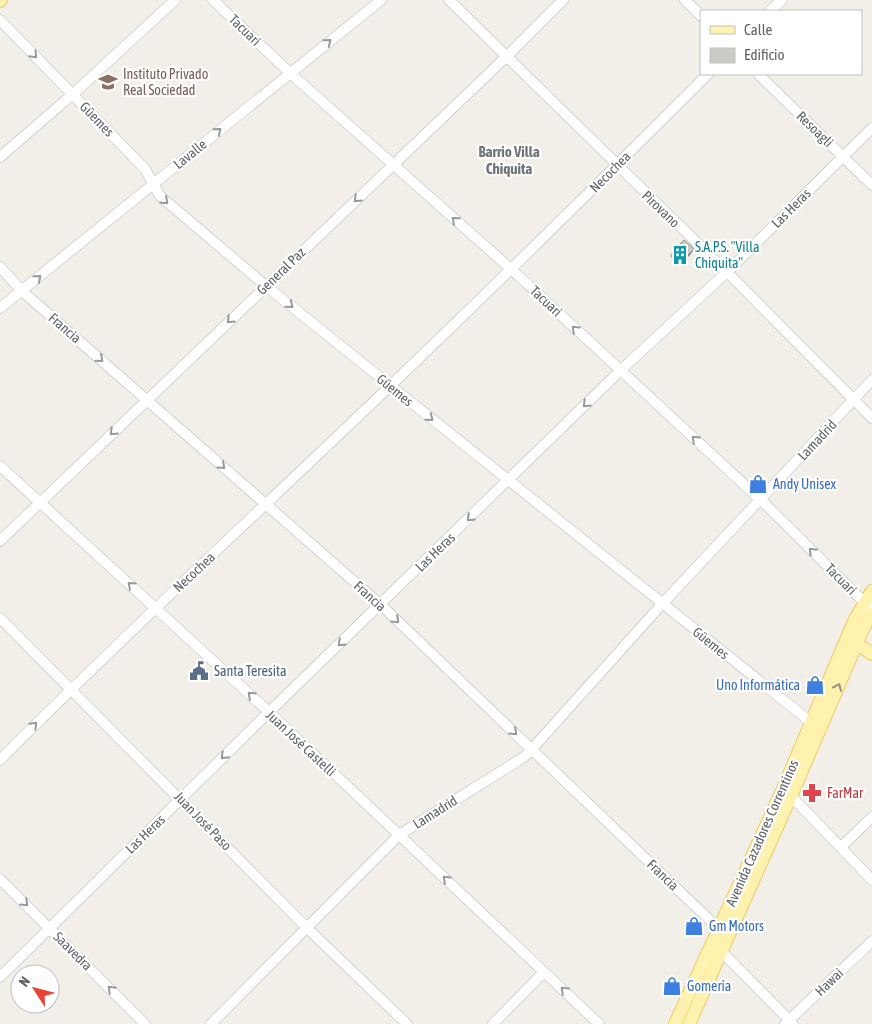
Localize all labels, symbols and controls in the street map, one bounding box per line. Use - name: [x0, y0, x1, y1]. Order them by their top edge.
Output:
- legend: [700, 10, 862, 75]
- street label: Tacuari: [226, 11, 264, 49]
- text: Calle: [744, 21, 773, 38]
- one-way arrow: [322, 39, 331, 48]
- text: Edificio: [744, 46, 785, 63]
- one-way arrow: [28, 49, 37, 58]
- place label: Instituto Privado Real Sociedad: [123, 66, 208, 98]
- school or university icon: Instituto Privado Real Sociedad: [97, 71, 119, 93]
- street label: Güemes: [77, 98, 117, 140]
- street label: Resoagli: [793, 108, 837, 150]
- one-way arrow: [212, 128, 221, 136]
- street label: Lavalle: [170, 136, 210, 172]
- district label: Barrio Villa Chiquita: [478, 143, 540, 177]
- street label: Necochea: [586, 148, 634, 196]
- street label: Las Heras: [768, 185, 814, 231]
- street label: Pirovano: [639, 187, 683, 231]
- one-way arrow: [354, 193, 363, 202]
- one-way arrow: [160, 195, 169, 204]
- one-way arrow: [451, 217, 460, 226]
- place label: S.A.P.S. "Villa Chiquita": [695, 239, 759, 271]
- street label: General Paz: [253, 244, 309, 298]
- building icon: S.A.P.S. "Villa Chiquita": [669, 244, 691, 266]
- one-way arrow: [32, 275, 41, 283]
- street label: Tacuari: [527, 282, 565, 320]
- one-way arrow: [284, 300, 293, 309]
- street label: Francia: [46, 310, 84, 346]
- one-way arrow: [227, 314, 236, 323]
- one-way arrow: [572, 325, 581, 334]
- one-way arrow: [95, 353, 104, 362]
- street label: Güemes: [374, 371, 416, 409]
- one-way arrow: [583, 399, 592, 408]
- one-way arrow: [424, 412, 433, 420]
- street label: Lamadrid: [794, 417, 840, 463]
- one-way arrow: [110, 426, 119, 435]
- one-way arrow: [691, 436, 700, 445]
- one-way arrow: [217, 460, 226, 469]
- shop icon: Andy Unisex: [747, 473, 769, 495]
- place label: Andy Unisex: [773, 476, 836, 492]
- one-way arrow: [467, 512, 476, 521]
- street label: Las Heras: [412, 529, 458, 575]
- one-way arrow: [809, 548, 818, 557]
- street label: Necochea: [170, 549, 218, 595]
- street label: Tacuari: [822, 560, 860, 598]
- street label: Francia: [351, 578, 389, 614]
- one-way arrow: [128, 582, 137, 591]
- one-way arrow: [391, 614, 400, 623]
- street label: Güemes: [690, 624, 732, 662]
- one-way arrow: [337, 637, 346, 646]
- public building icon: Santa Teresita: [188, 660, 210, 682]
- place label: Santa Teresita: [214, 663, 287, 679]
- shop icon: Uno Informática: [804, 674, 826, 696]
- place label: Uno Informática: [716, 677, 800, 693]
- one-way arrow: [832, 683, 843, 692]
- one-way arrow: [247, 692, 256, 701]
- street label: Juan José Castelli: [263, 707, 339, 779]
- one-way arrow: [29, 722, 38, 731]
- one-way arrow: [509, 726, 518, 735]
- one-way arrow: [221, 750, 230, 759]
- street label: Avenida Cazadores Correntinos: [722, 757, 802, 909]
- pharmacy icon: FarMar: [801, 782, 823, 804]
- place label: FarMar: [827, 785, 864, 801]
- street label: Juan José Paso: [171, 788, 235, 854]
- street label: Lamadrid: [410, 792, 460, 832]
- street label: Las Heras: [122, 811, 168, 857]
- street label: Francia: [644, 856, 682, 894]
- one-way arrow: [442, 876, 451, 885]
- one-way arrow: [19, 897, 28, 906]
- shop icon: Gm Motors: [683, 915, 705, 937]
- place label: Gm Motors: [709, 918, 764, 934]
- street label: Saavedra: [50, 928, 96, 974]
- north arrow: [10, 964, 60, 1014]
- street label: Hawai: [812, 965, 846, 999]
- text: N: [16, 973, 33, 989]
- shop icon: Gomería: [661, 975, 683, 997]
- place label: Gomería: [687, 978, 731, 994]
- one-way arrow: [108, 986, 117, 995]
- one-way arrow: [560, 987, 569, 996]

